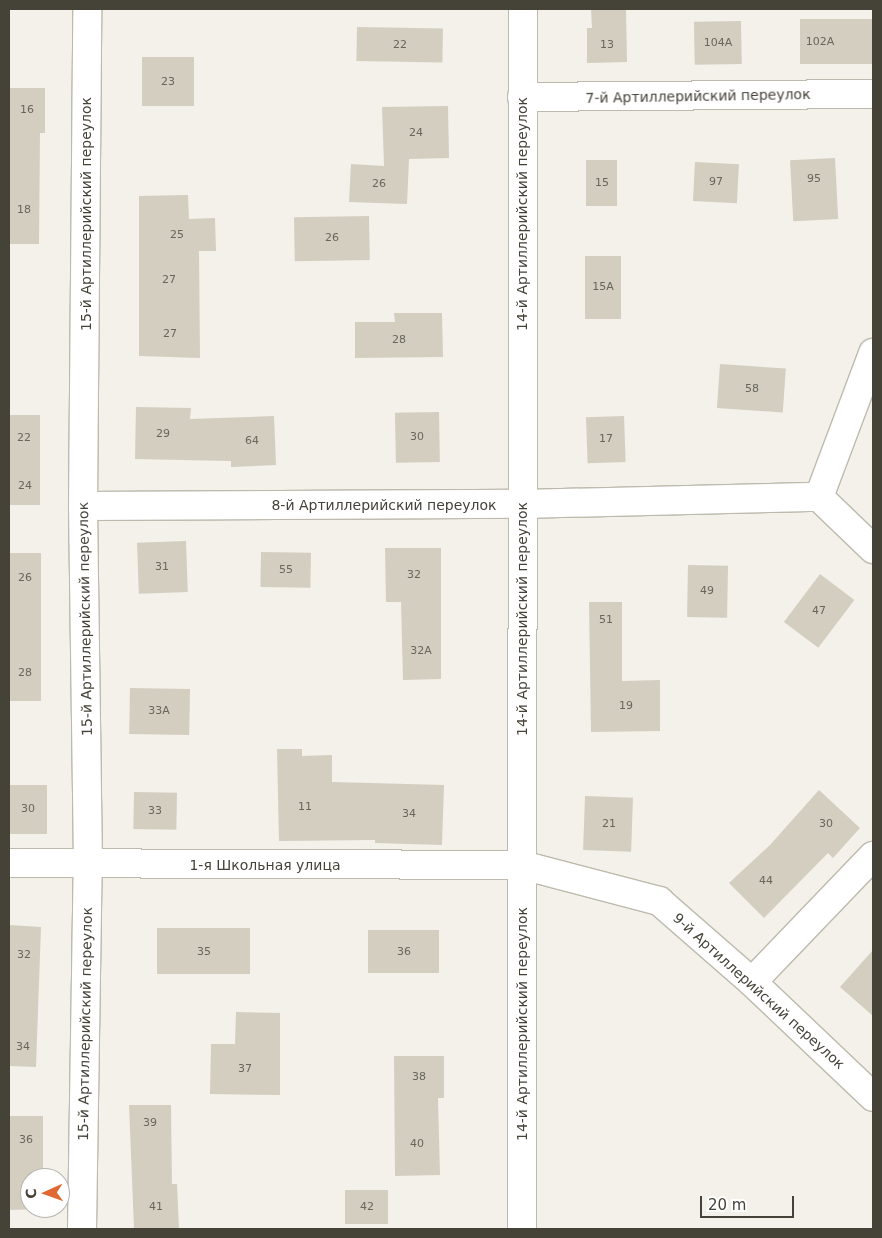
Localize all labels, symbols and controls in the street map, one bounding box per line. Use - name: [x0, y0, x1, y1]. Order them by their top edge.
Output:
- house number: 102А: [806, 35, 834, 49]
- house number: 104А: [704, 36, 732, 50]
- house number: 22: [393, 38, 407, 52]
- house number: 13: [600, 38, 614, 52]
- house number: 23: [161, 75, 175, 89]
- street label: 7-й Артиллерийский переулок: [585, 86, 811, 106]
- street label: 15-й Артиллерийский переулок: [78, 97, 94, 331]
- street label: 14-й Артиллерийский переулок: [514, 97, 530, 331]
- house number: 16: [20, 103, 34, 117]
- house number: 24: [409, 126, 423, 140]
- house number: 95: [807, 172, 821, 186]
- house number: 97: [709, 175, 723, 189]
- house number: 15: [595, 176, 609, 190]
- house number: 26: [372, 177, 386, 191]
- house number: 18: [17, 203, 31, 217]
- house number: 25: [170, 228, 184, 242]
- house number: 26: [325, 231, 339, 245]
- house number: 27: [162, 273, 176, 287]
- house number: 15А: [592, 280, 614, 294]
- house number: 27: [163, 327, 177, 341]
- house number: 28: [392, 333, 406, 347]
- house number: 58: [745, 382, 759, 396]
- house number: 29: [156, 427, 170, 441]
- house number: 30: [410, 430, 424, 444]
- house number: 22: [17, 431, 31, 445]
- house number: 17: [599, 432, 613, 446]
- house number: 64: [245, 434, 259, 448]
- house number: 24: [18, 479, 32, 493]
- street label: 8-й Артиллерийский переулок: [271, 497, 497, 513]
- street label: 15-й Артиллерийский переулок: [75, 502, 95, 736]
- street label: 14-й Артиллерийский переулок: [514, 502, 530, 736]
- house number: 31: [155, 560, 169, 574]
- house number: 55: [279, 563, 293, 577]
- house number: 32: [407, 568, 421, 582]
- house number: 26: [18, 571, 32, 585]
- house number: 49: [700, 584, 714, 598]
- house number: 47: [812, 604, 826, 618]
- house number: 51: [599, 613, 613, 627]
- house number: 32А: [410, 644, 432, 658]
- house number: 28: [18, 666, 32, 680]
- house number: 19: [619, 699, 633, 713]
- house number: 33А: [148, 704, 170, 718]
- house number: 11: [298, 800, 312, 814]
- house number: 30: [21, 802, 35, 816]
- house number: 33: [148, 804, 162, 818]
- house number: 34: [402, 807, 416, 821]
- house number: 21: [602, 817, 616, 831]
- house number: 30: [819, 817, 833, 831]
- street label: 1-я Школьная улица: [189, 857, 341, 873]
- house number: 44: [759, 874, 773, 888]
- street label: 15-й Артиллерийский переулок: [75, 907, 95, 1141]
- street label: 14-й Артиллерийский переулок: [514, 907, 530, 1141]
- street label: 9-й Артиллерийский переулок: [670, 909, 848, 1073]
- house number: 35: [197, 945, 211, 959]
- house number: 36: [397, 945, 411, 959]
- house number: 32: [17, 948, 31, 962]
- house number: 34: [16, 1040, 30, 1054]
- house number: 37: [238, 1062, 252, 1076]
- house number: 38: [412, 1070, 426, 1084]
- house number: 39: [143, 1116, 157, 1130]
- house number: 36: [19, 1133, 33, 1147]
- house number: 40: [410, 1137, 424, 1151]
- north arrow: [20, 1168, 70, 1218]
- scale bar: [702, 1186, 796, 1218]
- text: С: [23, 1188, 39, 1199]
- text: 20 m: [708, 1196, 746, 1214]
- house number: 41: [149, 1200, 163, 1214]
- house number: 42: [360, 1200, 374, 1214]

